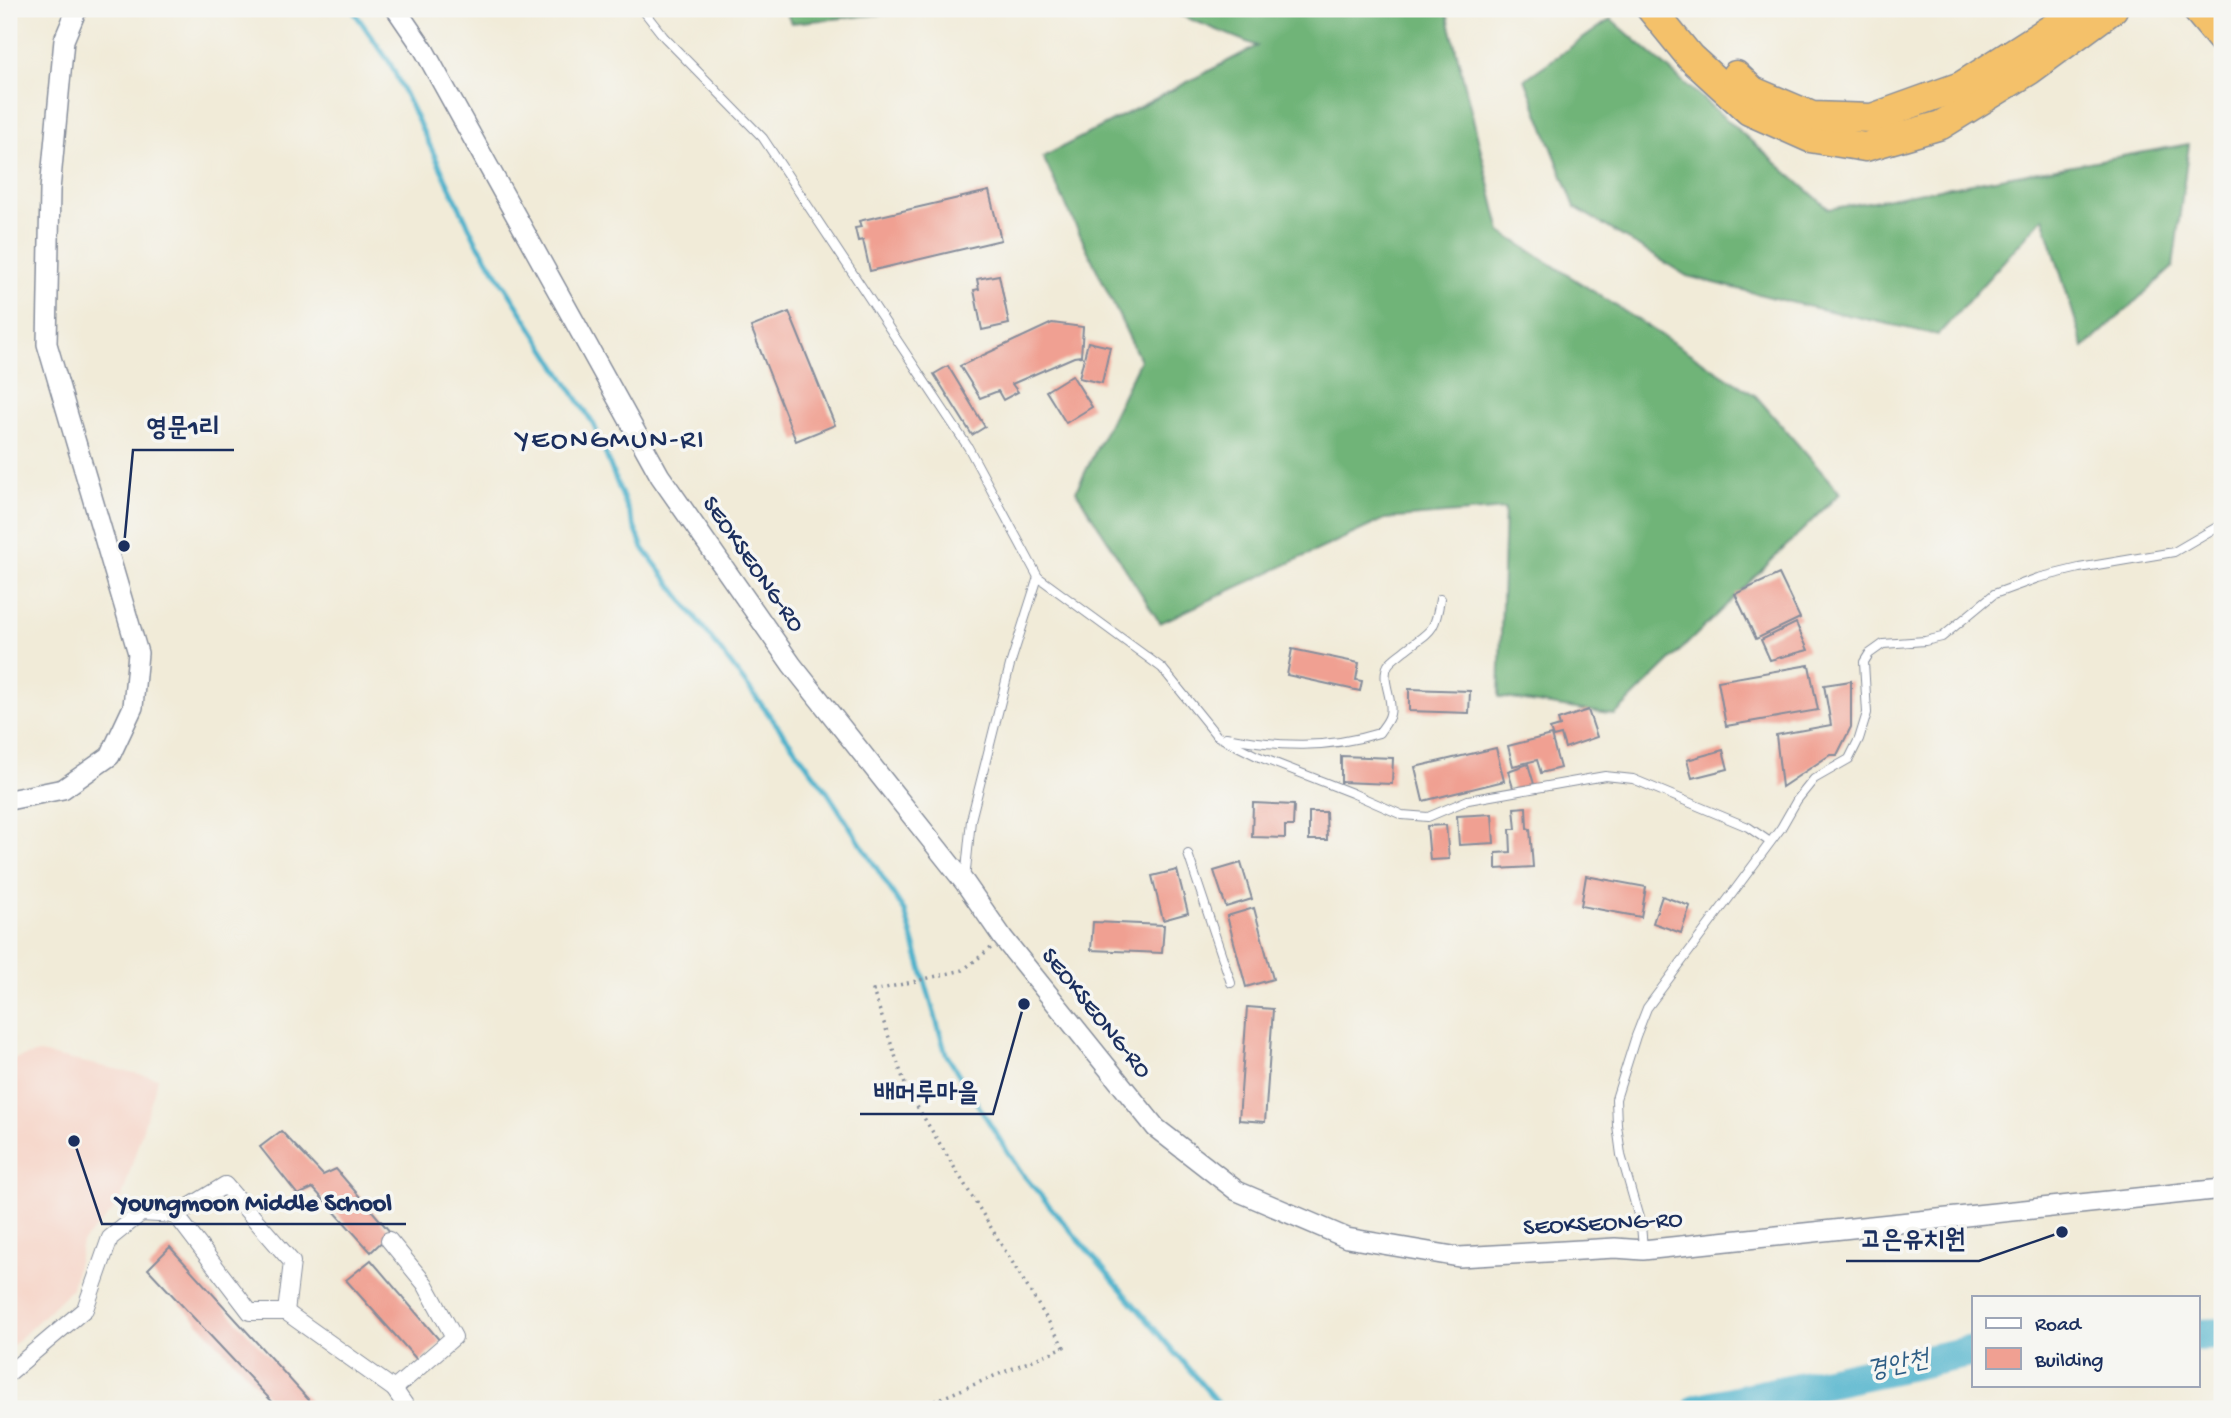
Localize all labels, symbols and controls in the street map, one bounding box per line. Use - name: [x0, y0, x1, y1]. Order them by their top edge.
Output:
- callout: 영문1리: [133, 403, 234, 450]
- text: 영문1리: [146, 415, 220, 446]
- district label: YEONGMUN-RI: [513, 425, 706, 458]
- street label: SEOKSEONG-RO: [694, 491, 810, 639]
- street label: SEOKSEONG-RO: [1033, 943, 1157, 1085]
- callout: 배머루마을: [860, 1067, 993, 1114]
- text: 배머루마을: [874, 1080, 978, 1111]
- callout: Youngmoon Middle School: [102, 1177, 406, 1224]
- text: Youngmoon Middle School: [113, 1190, 392, 1221]
- street label: SEOKSEONG-RO: [1523, 1206, 1683, 1244]
- callout: 고은유치원: [1846, 1214, 1979, 1261]
- text: 고은유치원: [1861, 1227, 1965, 1258]
- legend: [1972, 1296, 2200, 1386]
- text: Road: [2035, 1314, 2083, 1339]
- water label: 경안천: [1864, 1345, 1935, 1389]
- text: Building: [2034, 1350, 2104, 1375]

